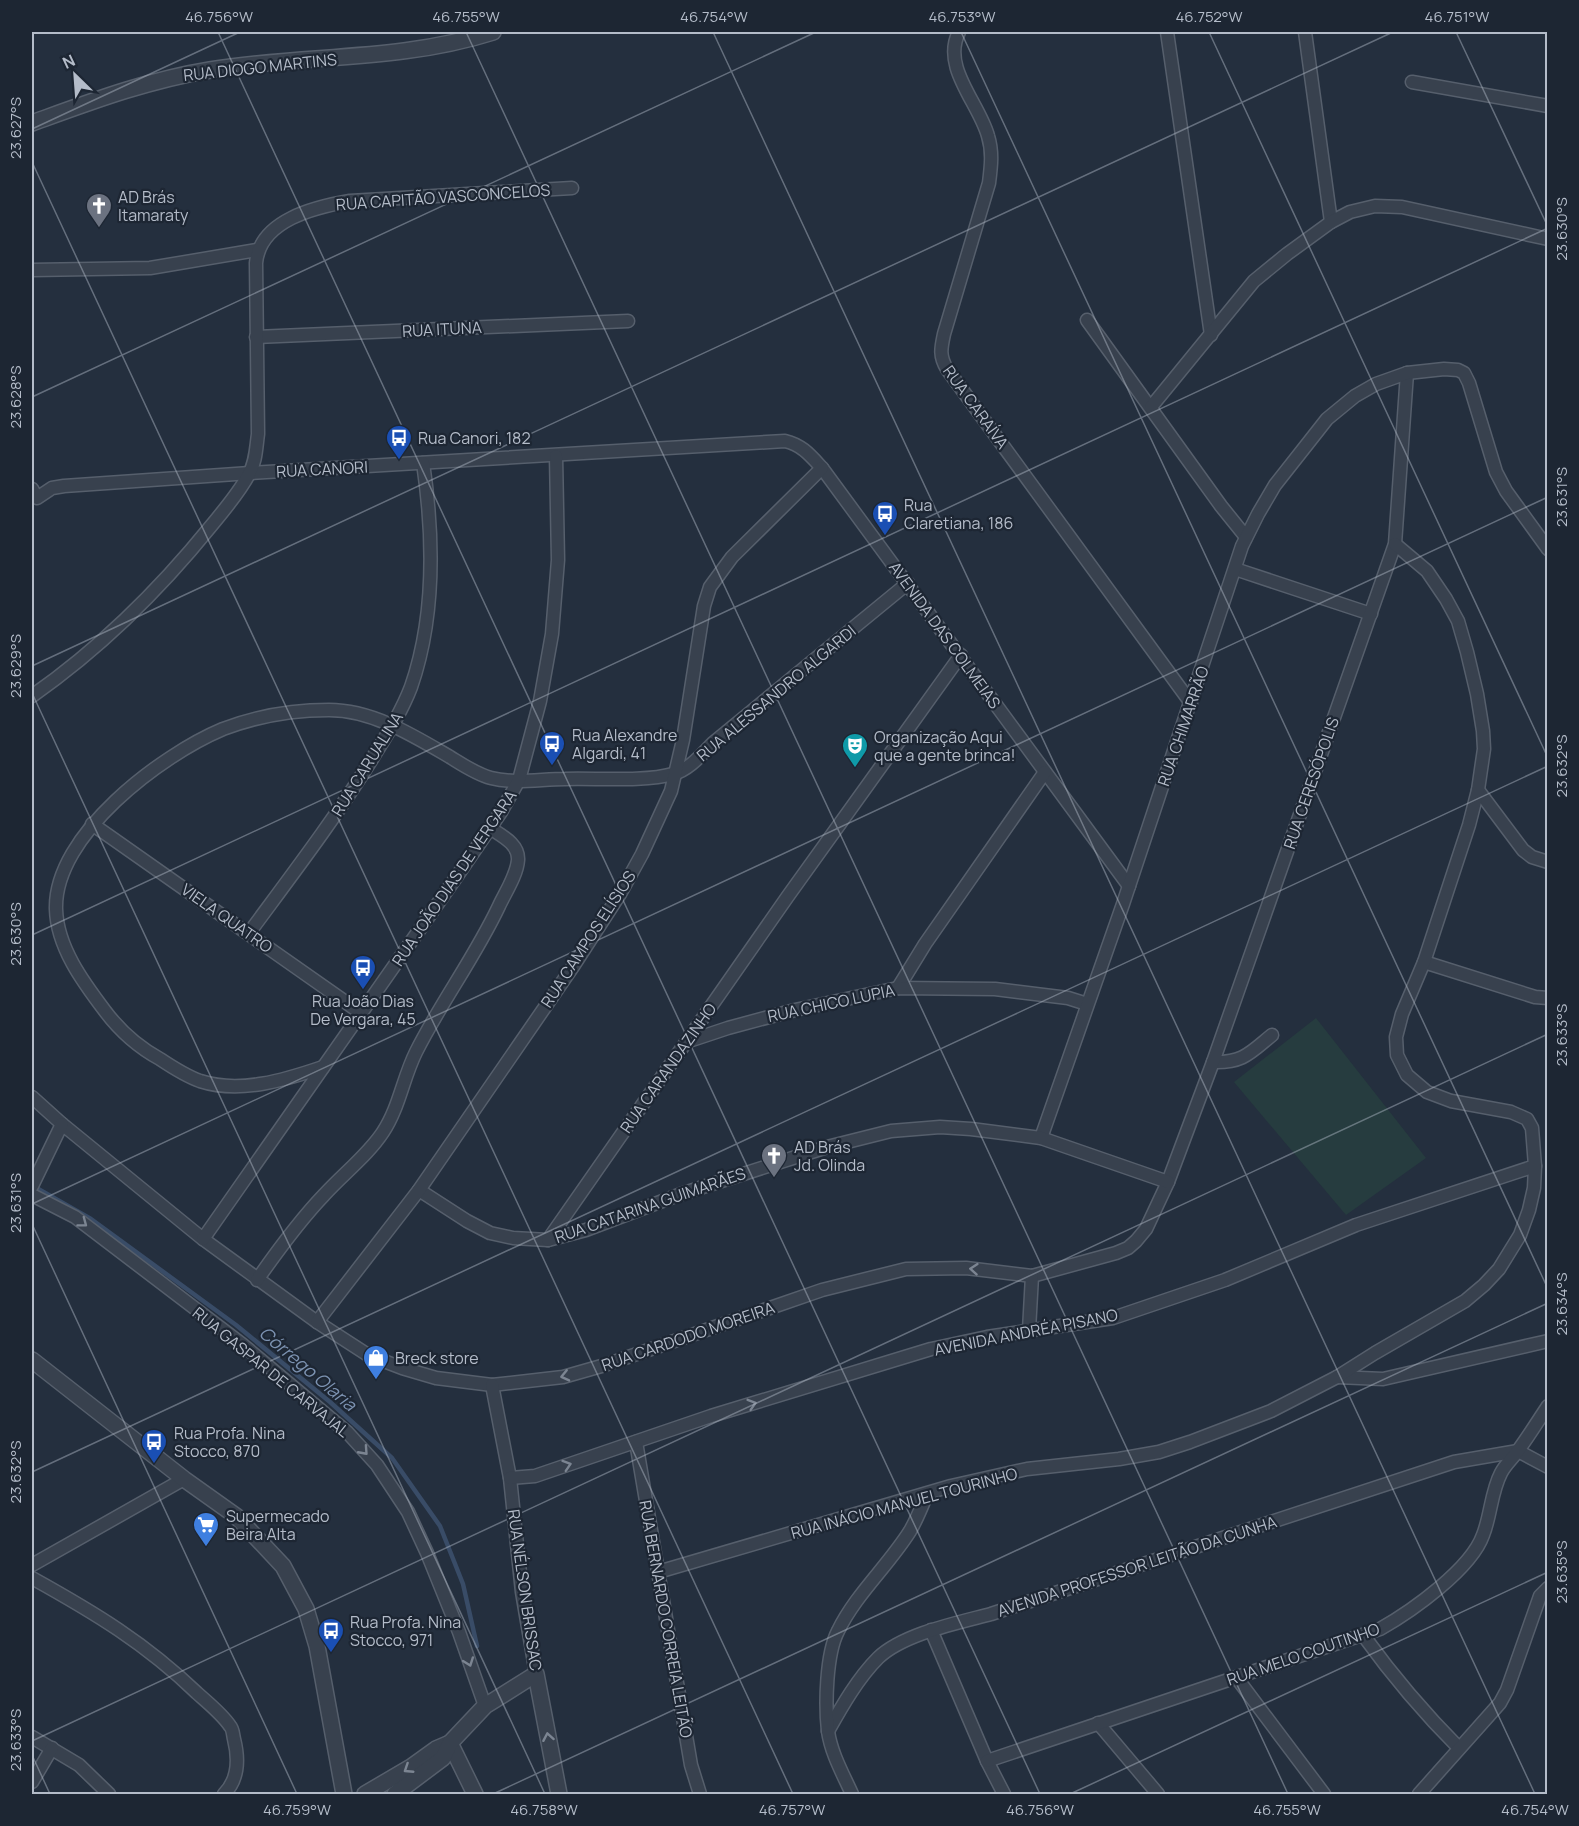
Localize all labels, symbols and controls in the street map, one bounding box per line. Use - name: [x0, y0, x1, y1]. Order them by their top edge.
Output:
- text: 46.756°W: [185, 6, 253, 27]
- text: 46.755°W: [432, 6, 500, 27]
- text: 46.754°W: [680, 6, 748, 27]
- text: 46.753°W: [928, 6, 996, 27]
- text: 46.752°W: [1175, 6, 1243, 27]
- text: 46.751°W: [1425, 6, 1489, 27]
- north arrow: [45, 45, 105, 105]
- street label: RUA DIOGO MARTINS: [182, 48, 338, 86]
- text: N: [59, 49, 79, 74]
- text: 23.627°S: [5, 97, 26, 159]
- street label: RUA CAPITÃO VASCONCELOS: [335, 179, 551, 215]
- place label: AD Brás Itamaraty: [118, 186, 189, 226]
- church icon: AD Brás Itamaraty: [84, 191, 114, 229]
- text: 23.630°S: [1551, 197, 1572, 261]
- street label: RUA ITUNA: [402, 316, 482, 342]
- street label: RUA CARAÍVA: [938, 361, 1014, 453]
- text: 23.628°S: [5, 365, 26, 429]
- bus stop icon: Rua Canori, 182: [384, 423, 414, 461]
- place label: Rua Canori, 182: [418, 427, 531, 449]
- street label: RUA CANORI: [276, 456, 368, 482]
- text: 23.631°S: [1551, 467, 1572, 527]
- place label: Rua Claretiana, 186: [904, 494, 1013, 534]
- bus stop icon: Rua Claretiana, 186: [870, 499, 900, 537]
- street label: AVENIDA DAS COLMEIAS: [884, 557, 1006, 713]
- street label: RUA ALESSANDRO ALGARDI: [692, 620, 860, 766]
- text: 23.629°S: [5, 634, 26, 698]
- street label: RUA CHIMARRÃO: [1152, 663, 1214, 789]
- street label: RUA CARUALINA: [326, 708, 408, 820]
- street label: RUA CERESÓPOLIS: [1278, 714, 1344, 852]
- place label: Rua Alexandre Algardi, 41: [572, 724, 677, 764]
- place label: Organização Aqui que a gente brinca!: [874, 726, 1015, 766]
- bus stop icon: Rua Alexandre Algardi, 41: [537, 729, 567, 767]
- theatre icon: Organização Aqui que a gente brinca!: [840, 731, 870, 769]
- text: 23.632°S: [1551, 735, 1572, 797]
- street label: RUA JOÃO DIAS DE VERGARA: [387, 786, 521, 970]
- street label: RUA CAMPOS ELÍSIOS: [535, 866, 641, 1012]
- street label: VIELA QUATRO: [177, 878, 277, 958]
- text: 23.630°S: [5, 902, 26, 966]
- bus stop icon: Rua João Dias De Vergara, 45: [348, 953, 378, 991]
- street label: RUA CHICO LUPIA: [765, 979, 897, 1027]
- place label: Rua João Dias De Vergara, 45: [310, 990, 416, 1030]
- street label: RUA CARANDAZINHO: [615, 998, 721, 1137]
- text: 23.633°S: [1551, 1004, 1572, 1066]
- place label: AD Brás Jd. Olinda: [794, 1136, 865, 1176]
- church icon: AD Brás Jd. Olinda: [759, 1141, 789, 1179]
- street label: RUA CATARINA GUIMARÃES: [552, 1162, 749, 1248]
- text: 23.631°S: [5, 1173, 26, 1233]
- one-way arrow: [76, 1216, 87, 1227]
- one-way arrow: [970, 1263, 979, 1276]
- text: 23.634°S: [1551, 1272, 1572, 1336]
- street label: RUA CARDODO MOREIRA: [599, 1296, 777, 1376]
- street label: RUA GASPAR DE CARVAJAL: [188, 1302, 354, 1442]
- street label: AVENIDA ANDRÉA PISANO: [932, 1303, 1120, 1361]
- water label: Córrego Olaria: [254, 1320, 362, 1416]
- shop icon: Breck store: [361, 1343, 391, 1381]
- place label: Breck store: [395, 1347, 479, 1369]
- one-way arrow: [560, 1369, 570, 1382]
- one-way arrow: [746, 1399, 757, 1411]
- place label: Rua Profa. Nina Stocco, 870: [174, 1422, 285, 1462]
- bus stop icon: Rua Profa. Nina Stocco, 870: [139, 1427, 169, 1465]
- text: 23.632°S: [5, 1441, 26, 1503]
- one-way arrow: [357, 1444, 368, 1455]
- one-way arrow: [561, 1460, 572, 1473]
- street label: RUA INÁCIO MANUEL TOURINHO: [788, 1462, 1020, 1544]
- street label: RUA BERNARDO CORREIA LEITÃO: [634, 1498, 698, 1740]
- place label: Supermecado Beira Alta: [226, 1505, 329, 1545]
- street label: RUA NÉLSON BRISSAC: [503, 1508, 547, 1672]
- supermarket icon: Supermecado Beira Alta: [191, 1510, 221, 1548]
- street label: AVENIDA PROFESSOR LEITÃO DA CUNHA: [995, 1510, 1279, 1622]
- text: 23.635°S: [1551, 1541, 1572, 1603]
- place label: Rua Profa. Nina Stocco, 971: [350, 1611, 461, 1651]
- bus stop icon: Rua Profa. Nina Stocco, 971: [316, 1616, 346, 1654]
- street label: RUA MELO COUTINHO: [1224, 1617, 1383, 1691]
- one-way arrow: [462, 1656, 475, 1667]
- text: 23.633°S: [5, 1709, 26, 1771]
- one-way arrow: [542, 1733, 555, 1743]
- one-way arrow: [404, 1761, 414, 1773]
- text: 46.759°W: [263, 1799, 331, 1820]
- text: 46.758°W: [510, 1799, 578, 1820]
- text: 46.757°W: [759, 1799, 825, 1820]
- text: 46.756°W: [1006, 1799, 1074, 1820]
- text: 46.755°W: [1253, 1799, 1321, 1820]
- text: 46.754°W: [1501, 1799, 1569, 1820]

